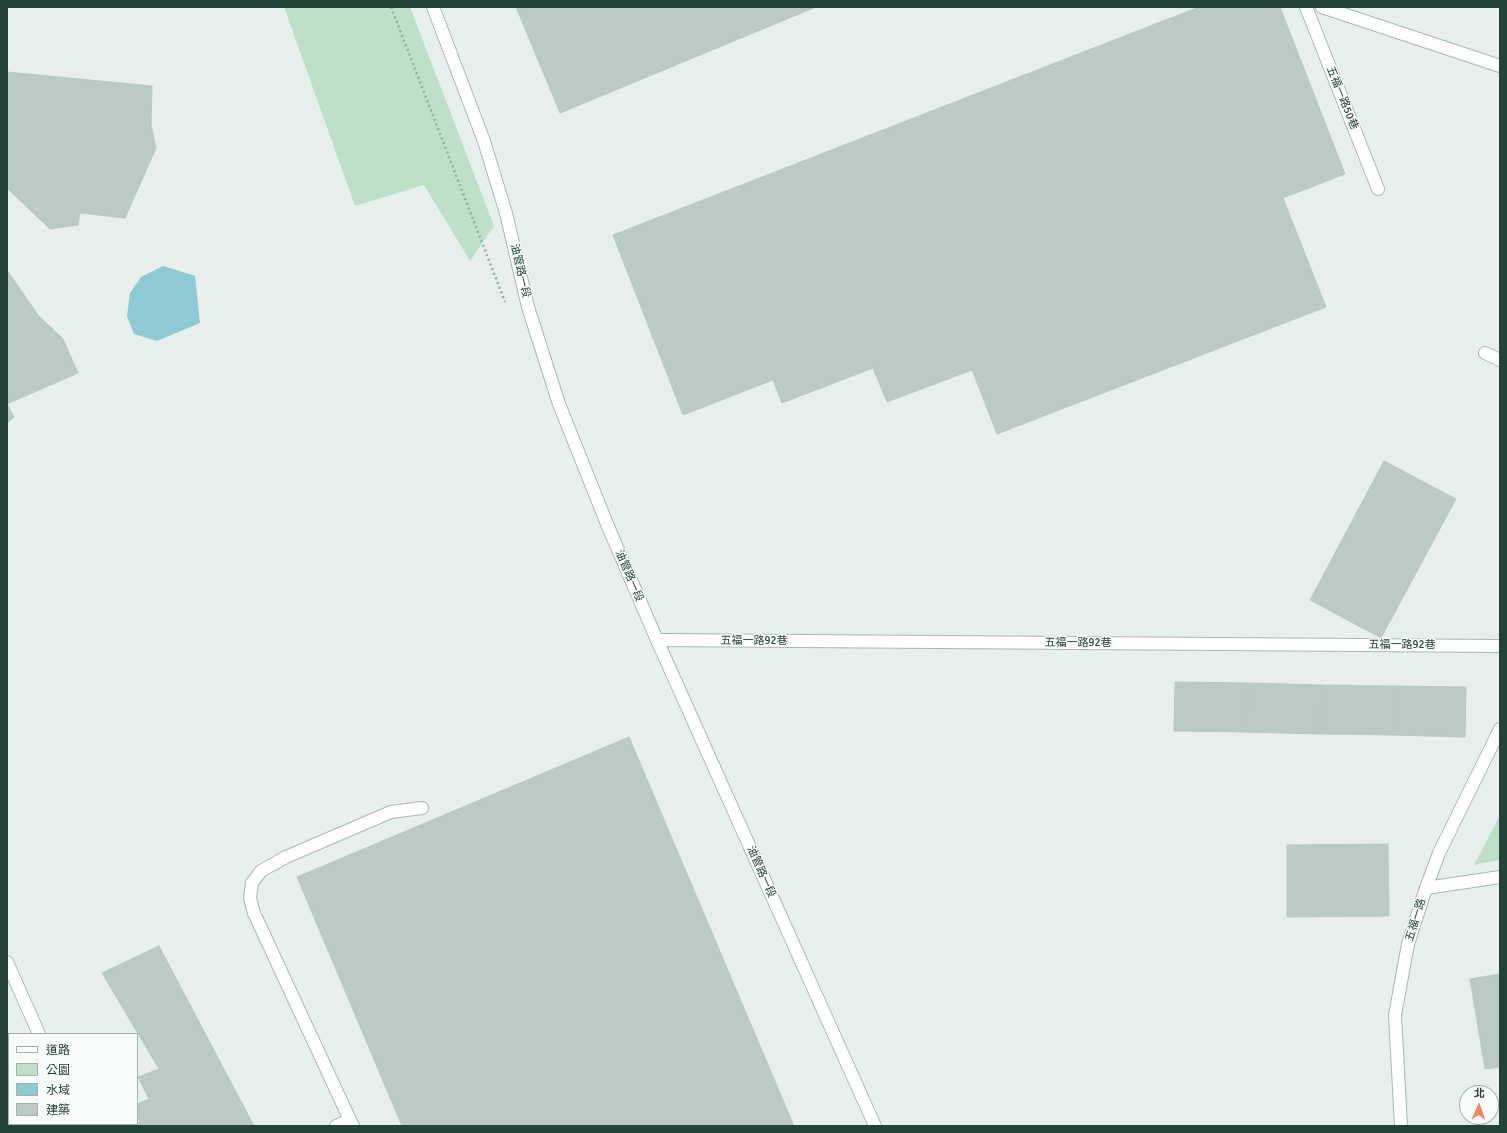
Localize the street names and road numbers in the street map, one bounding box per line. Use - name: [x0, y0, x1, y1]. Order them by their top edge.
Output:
- street label: 五福一路50巷: [1323, 65, 1361, 131]
- street label: 油管路一段: [507, 243, 533, 299]
- street label: 油管路一段: [612, 548, 646, 604]
- street label: 五福一路92巷: [721, 634, 787, 648]
- street label: 五福一路92巷: [1045, 636, 1111, 650]
- street label: 五福一路92巷: [1369, 638, 1435, 652]
- street label: 油管路一段: [744, 844, 778, 900]
- street label: 五福一路: [1403, 897, 1429, 943]

